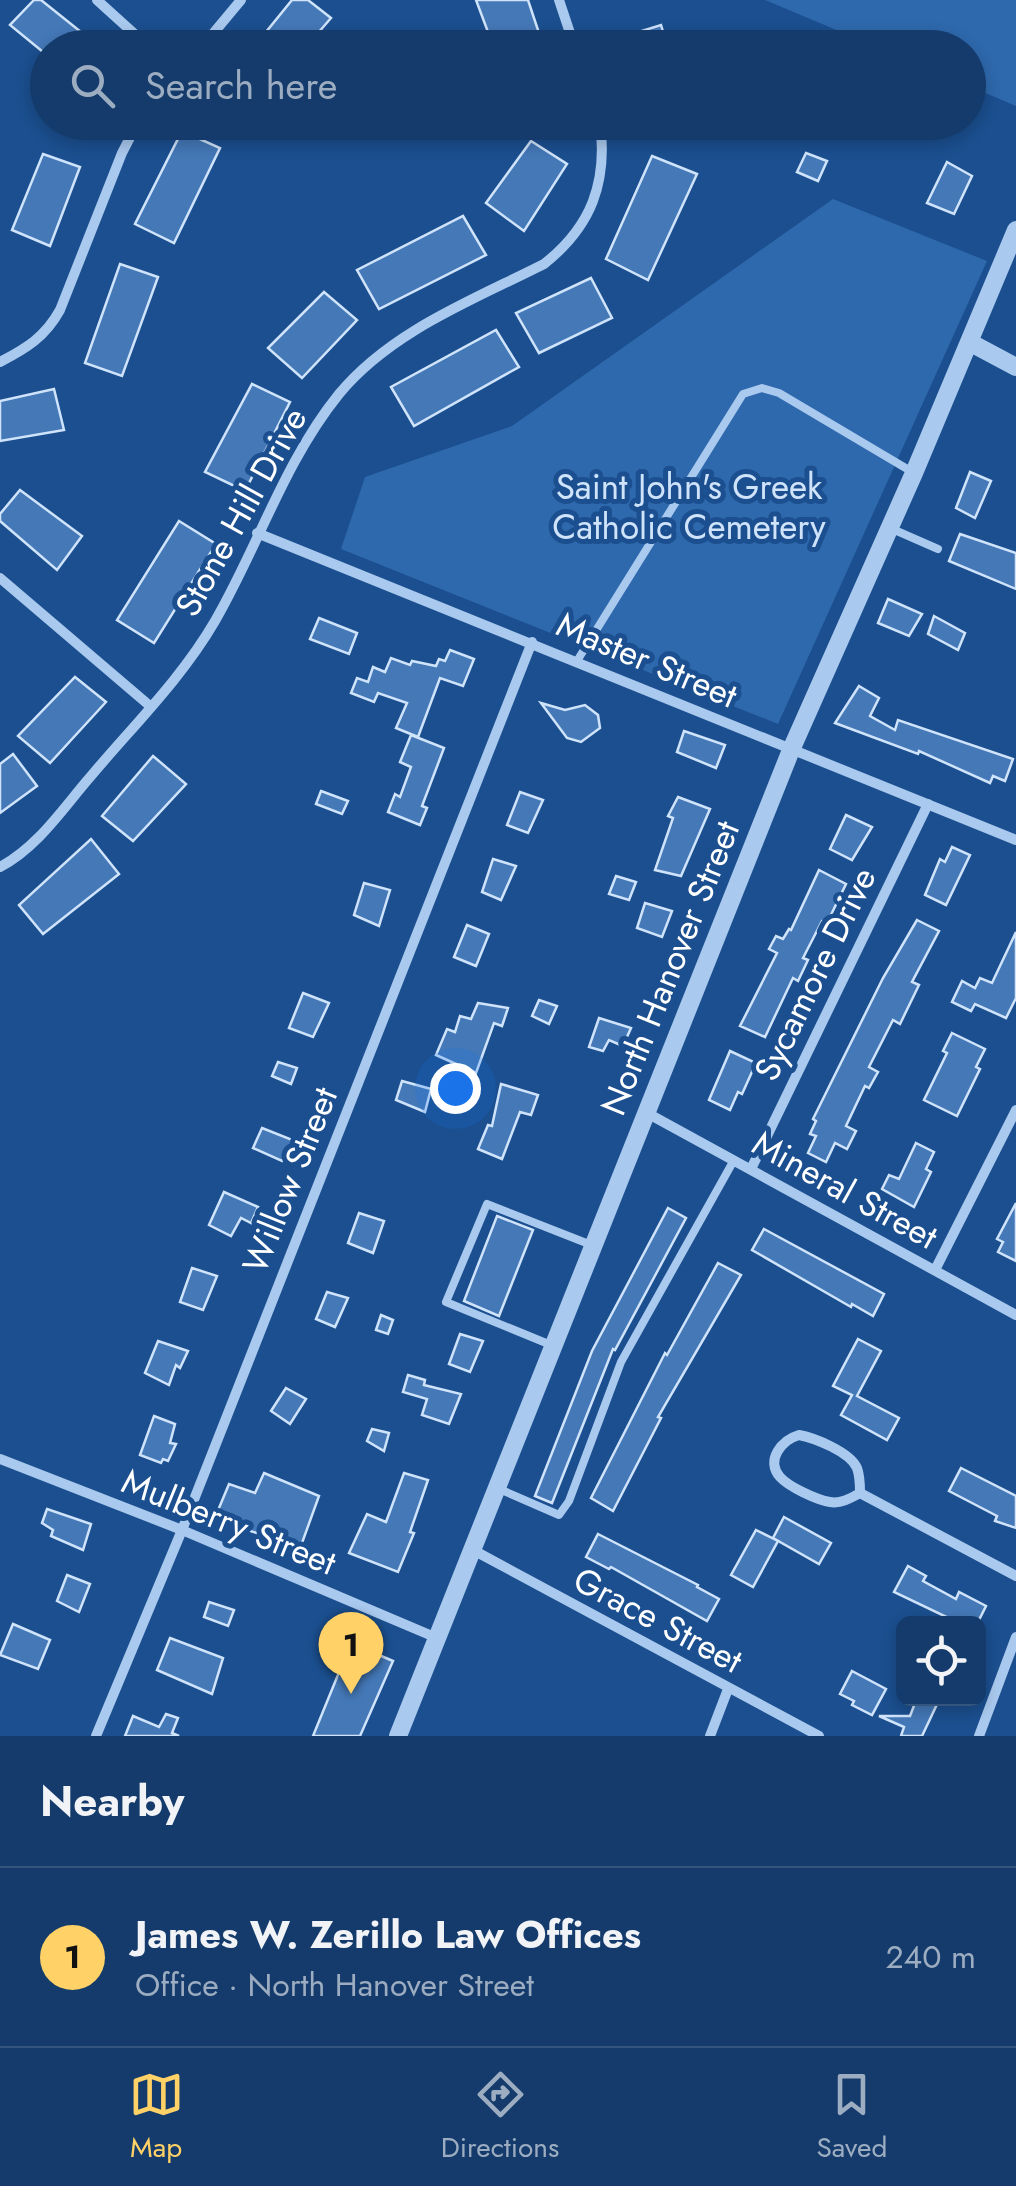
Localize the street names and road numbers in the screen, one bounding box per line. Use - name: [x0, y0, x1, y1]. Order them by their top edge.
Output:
- street label: Stone Hill Drive: [163, 398, 319, 626]
- street label: Master Street: [549, 600, 746, 721]
- street label: North Hanover Street: [588, 813, 752, 1123]
- street label: Sycamore Drive: [742, 859, 888, 1089]
- street label: Willow Street: [230, 1079, 350, 1280]
- street label: Mineral Street: [743, 1118, 947, 1262]
- street label: Mulberry Street: [114, 1456, 344, 1588]
- street label: Grace Street: [565, 1555, 752, 1686]

